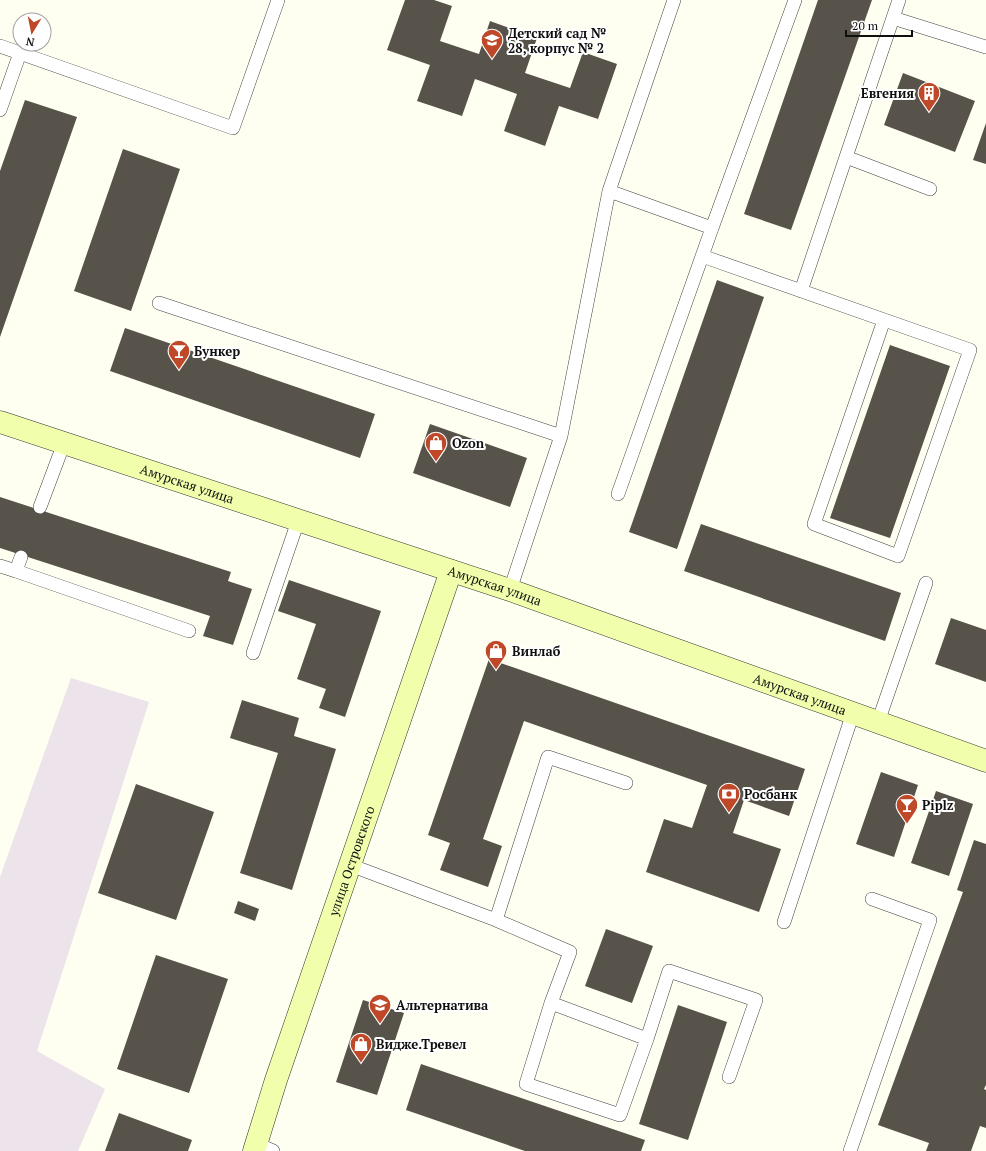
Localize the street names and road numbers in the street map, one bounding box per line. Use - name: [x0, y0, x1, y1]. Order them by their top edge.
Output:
- street label: Амурская улица: [138, 460, 237, 508]
- street label: Амурская улица: [445, 561, 545, 610]
- street label: Амурская улица: [751, 669, 849, 719]
- street label: улица Островского: [324, 803, 379, 919]

